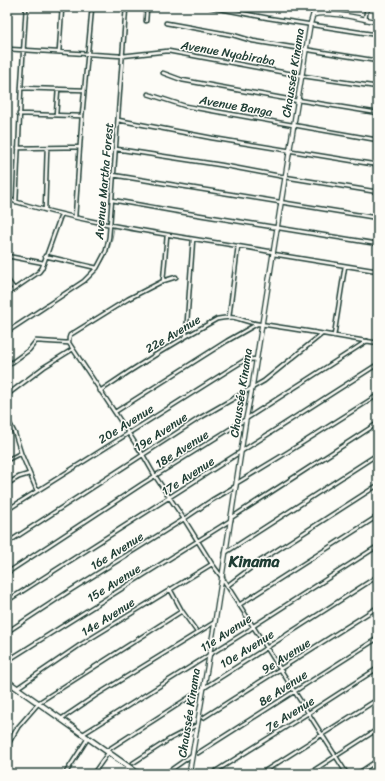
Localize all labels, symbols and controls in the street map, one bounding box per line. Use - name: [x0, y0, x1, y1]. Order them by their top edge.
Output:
- street label: Chaussée Kinama: [275, 27, 311, 119]
- street label: Avenue Nyabiraba: [178, 34, 277, 72]
- street label: Avenue Banga: [197, 89, 275, 123]
- street label: Avenue Martha Forest: [88, 122, 120, 241]
- street label: 22e Avenue: [141, 309, 205, 359]
- street label: Chaussée Kinama: [223, 347, 259, 439]
- street label: 20e Avenue: [94, 398, 158, 450]
- street label: 19e Avenue: [130, 406, 192, 458]
- street label: 18e Avenue: [151, 424, 213, 474]
- street label: 17e Avenue: [157, 450, 219, 502]
- street label: 16e Avenue: [86, 526, 148, 576]
- district label: Kinama: [227, 547, 281, 576]
- street label: 15e Avenue: [83, 558, 145, 608]
- street label: 14e Avenue: [76, 592, 140, 642]
- street label: 11e Avenue: [196, 608, 256, 658]
- street label: 10e Avenue: [215, 624, 279, 674]
- street label: 9e Avenue: [257, 632, 315, 680]
- street label: 8e Avenue: [254, 664, 312, 712]
- street label: Chaussée Kinama: [171, 667, 207, 759]
- street label: 7e Avenue: [261, 690, 319, 738]

